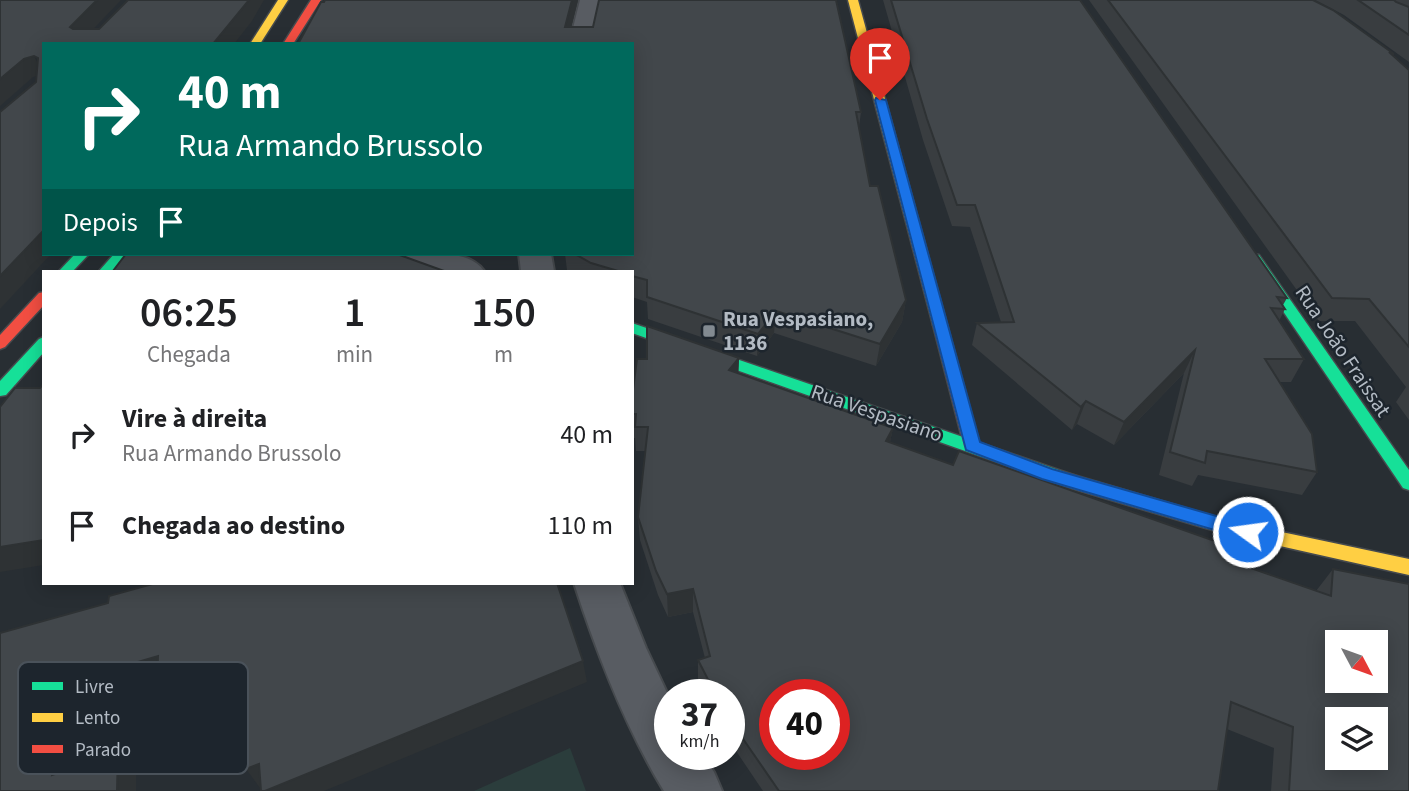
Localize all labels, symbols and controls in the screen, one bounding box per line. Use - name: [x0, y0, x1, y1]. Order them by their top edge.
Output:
- pin: [850, 28, 910, 100]
- icon: arrive: [861, 39, 899, 77]
- text: 40 m: [178, 58, 282, 128]
- icon: right: [63, 70, 154, 161]
- text: Rua Armando Brussolo: [178, 123, 483, 169]
- icon: arrive: [152, 203, 190, 241]
- text: Depois: [63, 204, 138, 241]
- street label: Rua João Fraissat: [1288, 279, 1398, 423]
- text: 06:25: [140, 283, 238, 343]
- text: 1: [344, 283, 365, 343]
- text: 150: [471, 283, 536, 343]
- place label: Rua Vespasiano, 1136: [723, 304, 873, 358]
- marker: Rua Vespasiano, 1136: [701, 323, 717, 339]
- text: Chegada: [147, 338, 231, 371]
- text: min: [336, 338, 373, 371]
- text: m: [494, 338, 513, 371]
- street label: Rua Vespasiano: [807, 376, 947, 450]
- text: Vire à direita: [122, 400, 267, 437]
- icon: right: [63, 416, 101, 454]
- text: 40 m: [560, 416, 613, 453]
- text: Rua Armando Brussolo: [122, 437, 341, 470]
- position arrow: [1211, 495, 1285, 569]
- icon: arrive: [63, 507, 101, 545]
- text: Chegada ao destino: [122, 507, 345, 544]
- text: 110 m: [547, 507, 613, 544]
- north arrow: [1325, 630, 1388, 693]
- map controls: [1325, 630, 1388, 770]
- legend: [18, 662, 248, 774]
- text: Livre: [75, 674, 114, 701]
- speed limit sign: 40: [759, 679, 850, 770]
- text: 37: [681, 690, 718, 740]
- text: Lento: [75, 705, 120, 732]
- button: layers: [1325, 707, 1388, 770]
- text: km/h: [680, 729, 719, 754]
- text: Parado: [75, 737, 131, 764]

